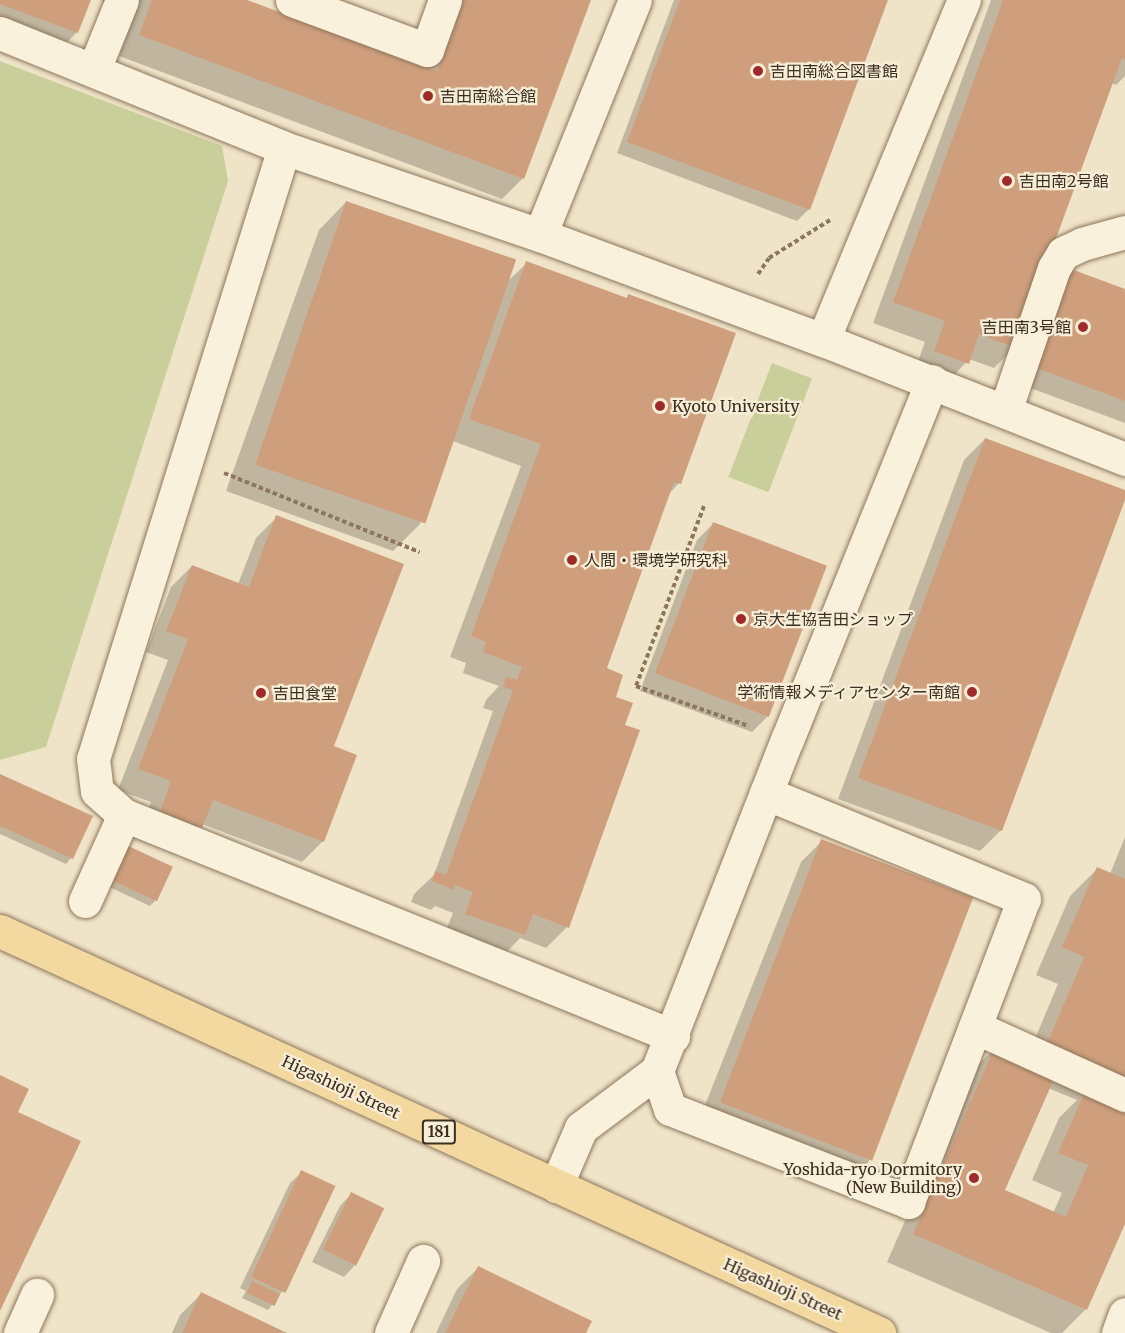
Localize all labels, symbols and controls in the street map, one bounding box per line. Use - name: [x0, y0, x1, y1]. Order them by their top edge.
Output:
- place label: 吉田南総合図書館: [770, 61, 898, 81]
- marker: 吉田南総合図書館: [751, 64, 765, 78]
- place label: 吉田南総合館: [440, 86, 536, 106]
- marker: 吉田南総合館: [421, 89, 435, 103]
- place label: 吉田南2号館: [1019, 171, 1109, 191]
- marker: 吉田南2号館: [1000, 174, 1014, 188]
- place label: 吉田南3号館: [982, 317, 1071, 337]
- marker: 吉田南3号館: [1076, 320, 1090, 334]
- place label: Kyoto University: [672, 396, 800, 416]
- marker: Kyoto University: [653, 399, 667, 413]
- place label: 人間・環境学研究科: [584, 550, 728, 570]
- marker: 人間・環境学研究科: [565, 553, 579, 567]
- place label: 京大生協吉田ショップ: [753, 609, 913, 629]
- marker: 京大生協吉田ショップ: [734, 612, 748, 626]
- place label: 学術情報メディアセンター南館: [736, 682, 960, 702]
- place label: 吉田食堂: [273, 683, 337, 703]
- marker: 学術情報メディアセンター南館: [965, 685, 979, 699]
- marker: 吉田食堂: [254, 686, 268, 700]
- street label: Higashioji Street: [279, 1051, 403, 1123]
- road number: 181: [421, 1120, 457, 1144]
- place label: Yoshida-ryo Dormitory (New Building): [784, 1159, 962, 1197]
- marker: Yoshida-ryo Dormitory (New Building): [967, 1171, 981, 1185]
- street label: Higashioji Street: [721, 1254, 845, 1324]

